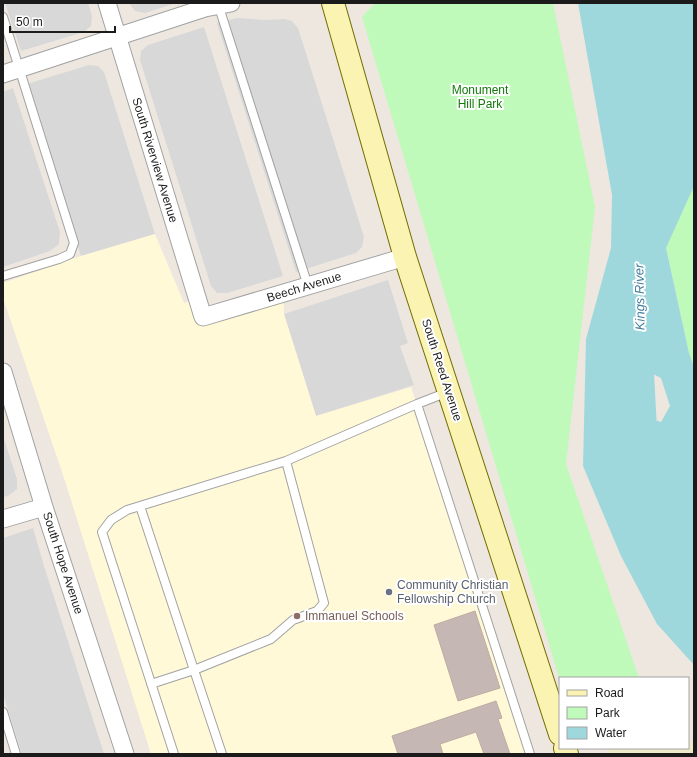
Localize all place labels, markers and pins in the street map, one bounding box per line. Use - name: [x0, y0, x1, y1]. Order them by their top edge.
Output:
- place label: Community Christian Fellowship Church: [397, 578, 508, 606]
- marker: Community Christian Fellowship Church: [384, 587, 394, 597]
- place label: Immanuel Schools: [305, 609, 404, 623]
- marker: Immanuel Schools: [292, 611, 302, 621]

